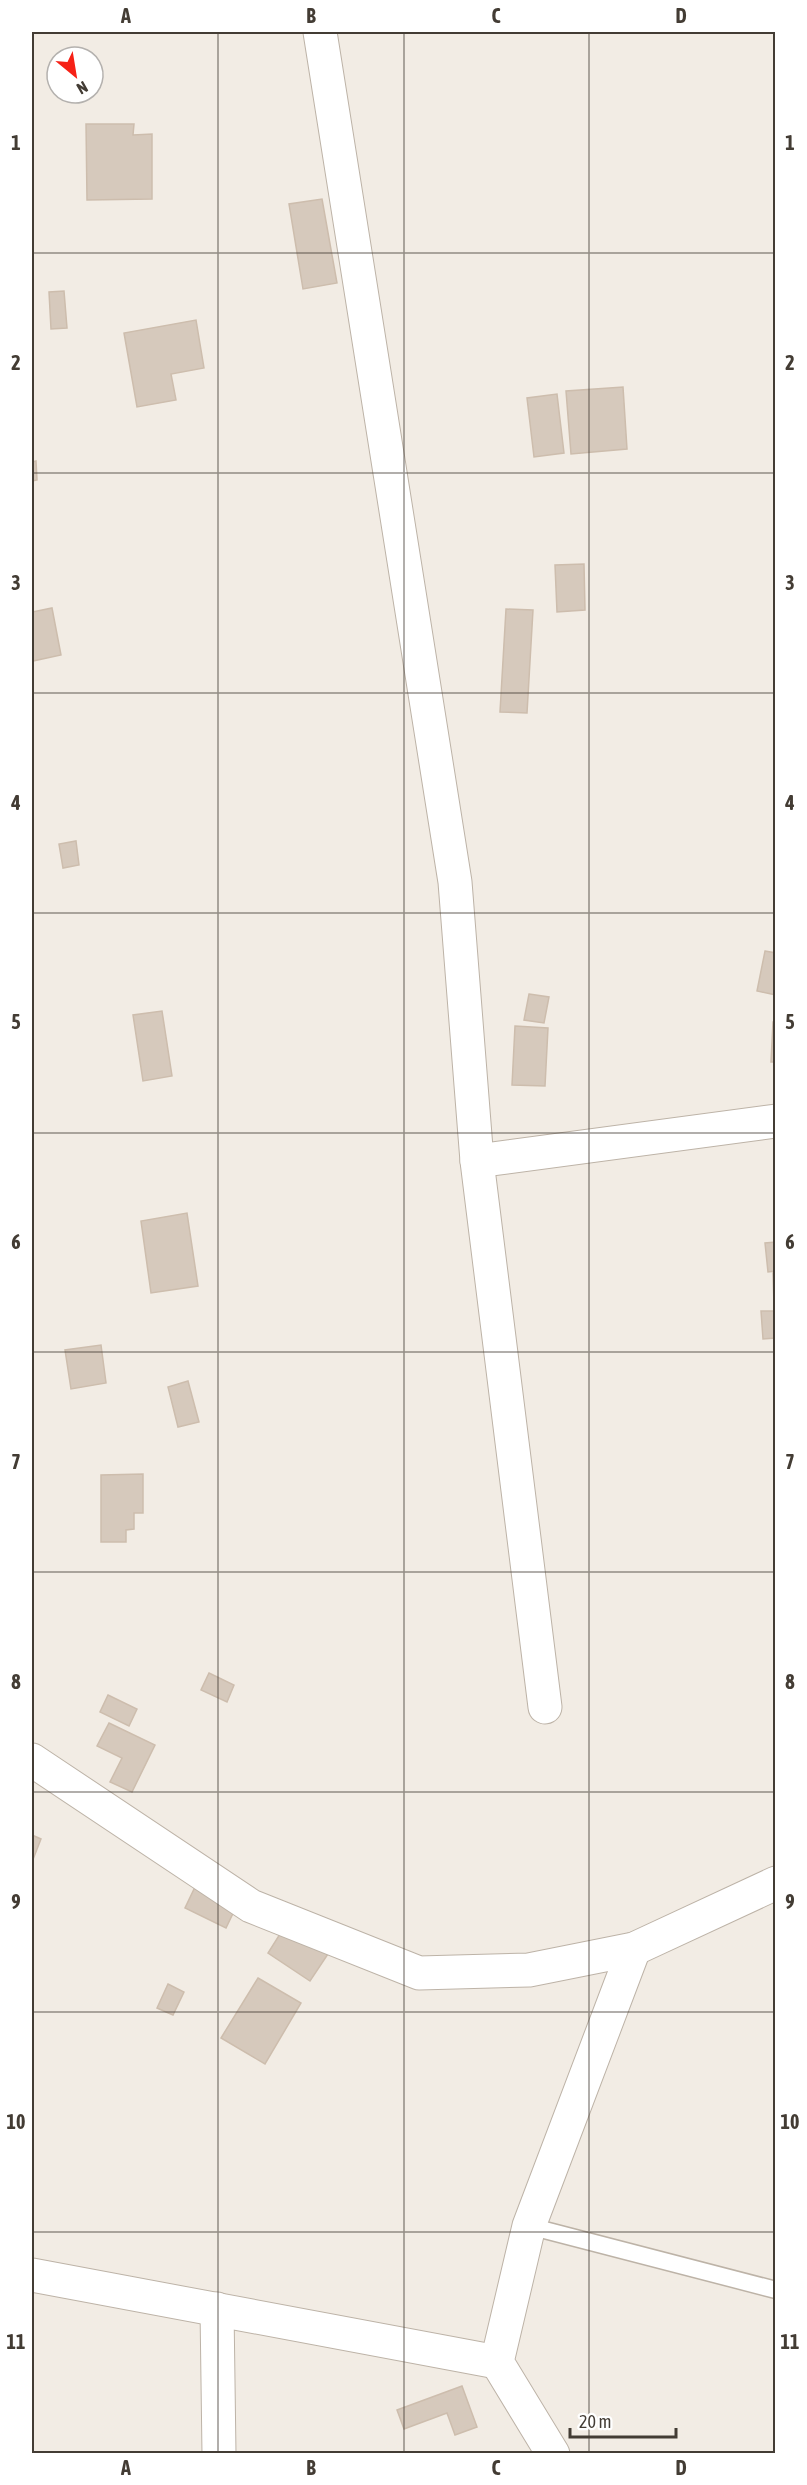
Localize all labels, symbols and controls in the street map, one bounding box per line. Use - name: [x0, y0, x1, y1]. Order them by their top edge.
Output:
- text: A: [120, 4, 131, 27]
- text: B: [306, 4, 316, 27]
- text: C: [492, 4, 501, 27]
- text: D: [675, 4, 687, 27]
- north arrow: [45, 45, 105, 105]
- text: N: [74, 78, 91, 98]
- text: 1: [11, 131, 21, 154]
- text: 1: [785, 131, 795, 154]
- text: 2: [11, 351, 21, 374]
- text: 2: [785, 351, 795, 374]
- text: 3: [11, 571, 21, 594]
- text: 3: [785, 571, 795, 594]
- text: 4: [10, 791, 21, 814]
- text: 4: [784, 791, 795, 814]
- text: 5: [11, 1010, 21, 1033]
- text: 5: [785, 1010, 795, 1033]
- text: 6: [11, 1230, 21, 1253]
- text: 6: [785, 1230, 795, 1253]
- text: 7: [11, 1450, 21, 1473]
- text: 7: [785, 1450, 795, 1473]
- text: 8: [11, 1670, 21, 1693]
- text: 8: [785, 1670, 795, 1693]
- text: 9: [11, 1890, 21, 1913]
- text: 9: [785, 1890, 795, 1913]
- text: 10: [7, 2110, 25, 2133]
- text: 10: [781, 2110, 799, 2133]
- text: 11: [7, 2330, 25, 2353]
- text: 11: [781, 2330, 799, 2353]
- scale bar: [570, 2401, 676, 2439]
- text: 20 m: [579, 2411, 611, 2432]
- text: A: [120, 2456, 131, 2479]
- text: B: [306, 2456, 316, 2479]
- text: C: [492, 2456, 501, 2479]
- text: D: [675, 2456, 687, 2479]

